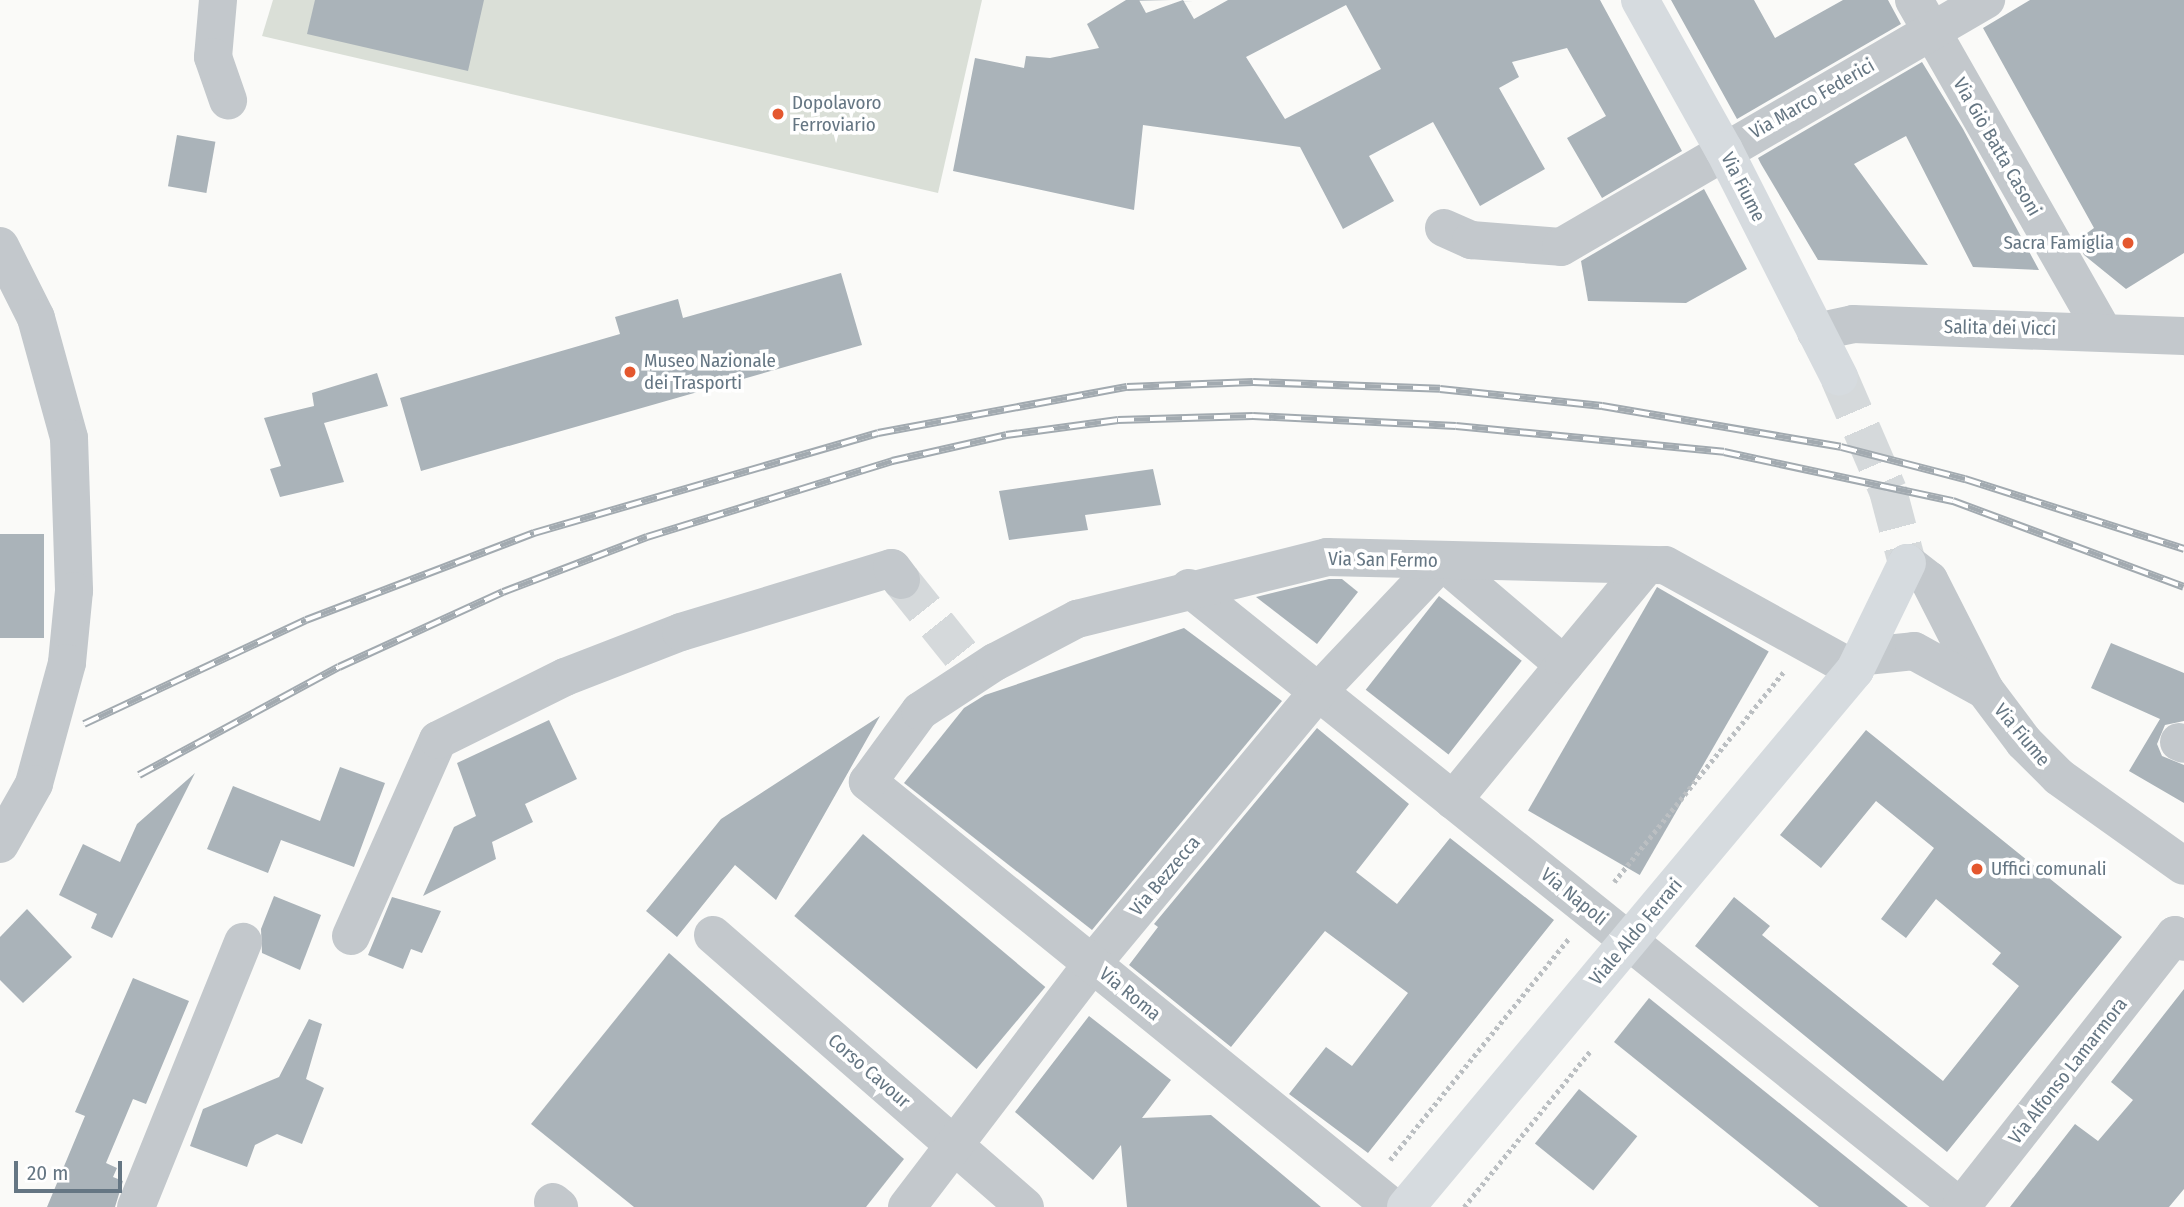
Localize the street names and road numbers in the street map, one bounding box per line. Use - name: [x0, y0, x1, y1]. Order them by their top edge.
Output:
- street label: Via Marco Federici: [1746, 54, 1878, 144]
- street label: Via Giò Batta Casoni: [1948, 74, 2046, 220]
- street label: Via Fiume: [1716, 149, 1770, 225]
- street label: Salita dei Vicci: [1944, 316, 2056, 340]
- street label: Via San Fermo: [1328, 548, 1438, 572]
- street label: Via Fiume: [1989, 699, 2055, 771]
- street label: Via Bezzecca: [1125, 831, 1205, 921]
- street label: Via Napoli: [1536, 863, 1612, 931]
- street label: Viale Aldo Ferrari: [1585, 874, 1687, 990]
- street label: Via Roma: [1095, 962, 1165, 1026]
- street label: Via Alfonso Lamarmora: [2004, 993, 2132, 1149]
- street label: Corso Cavour: [823, 1029, 915, 1113]

